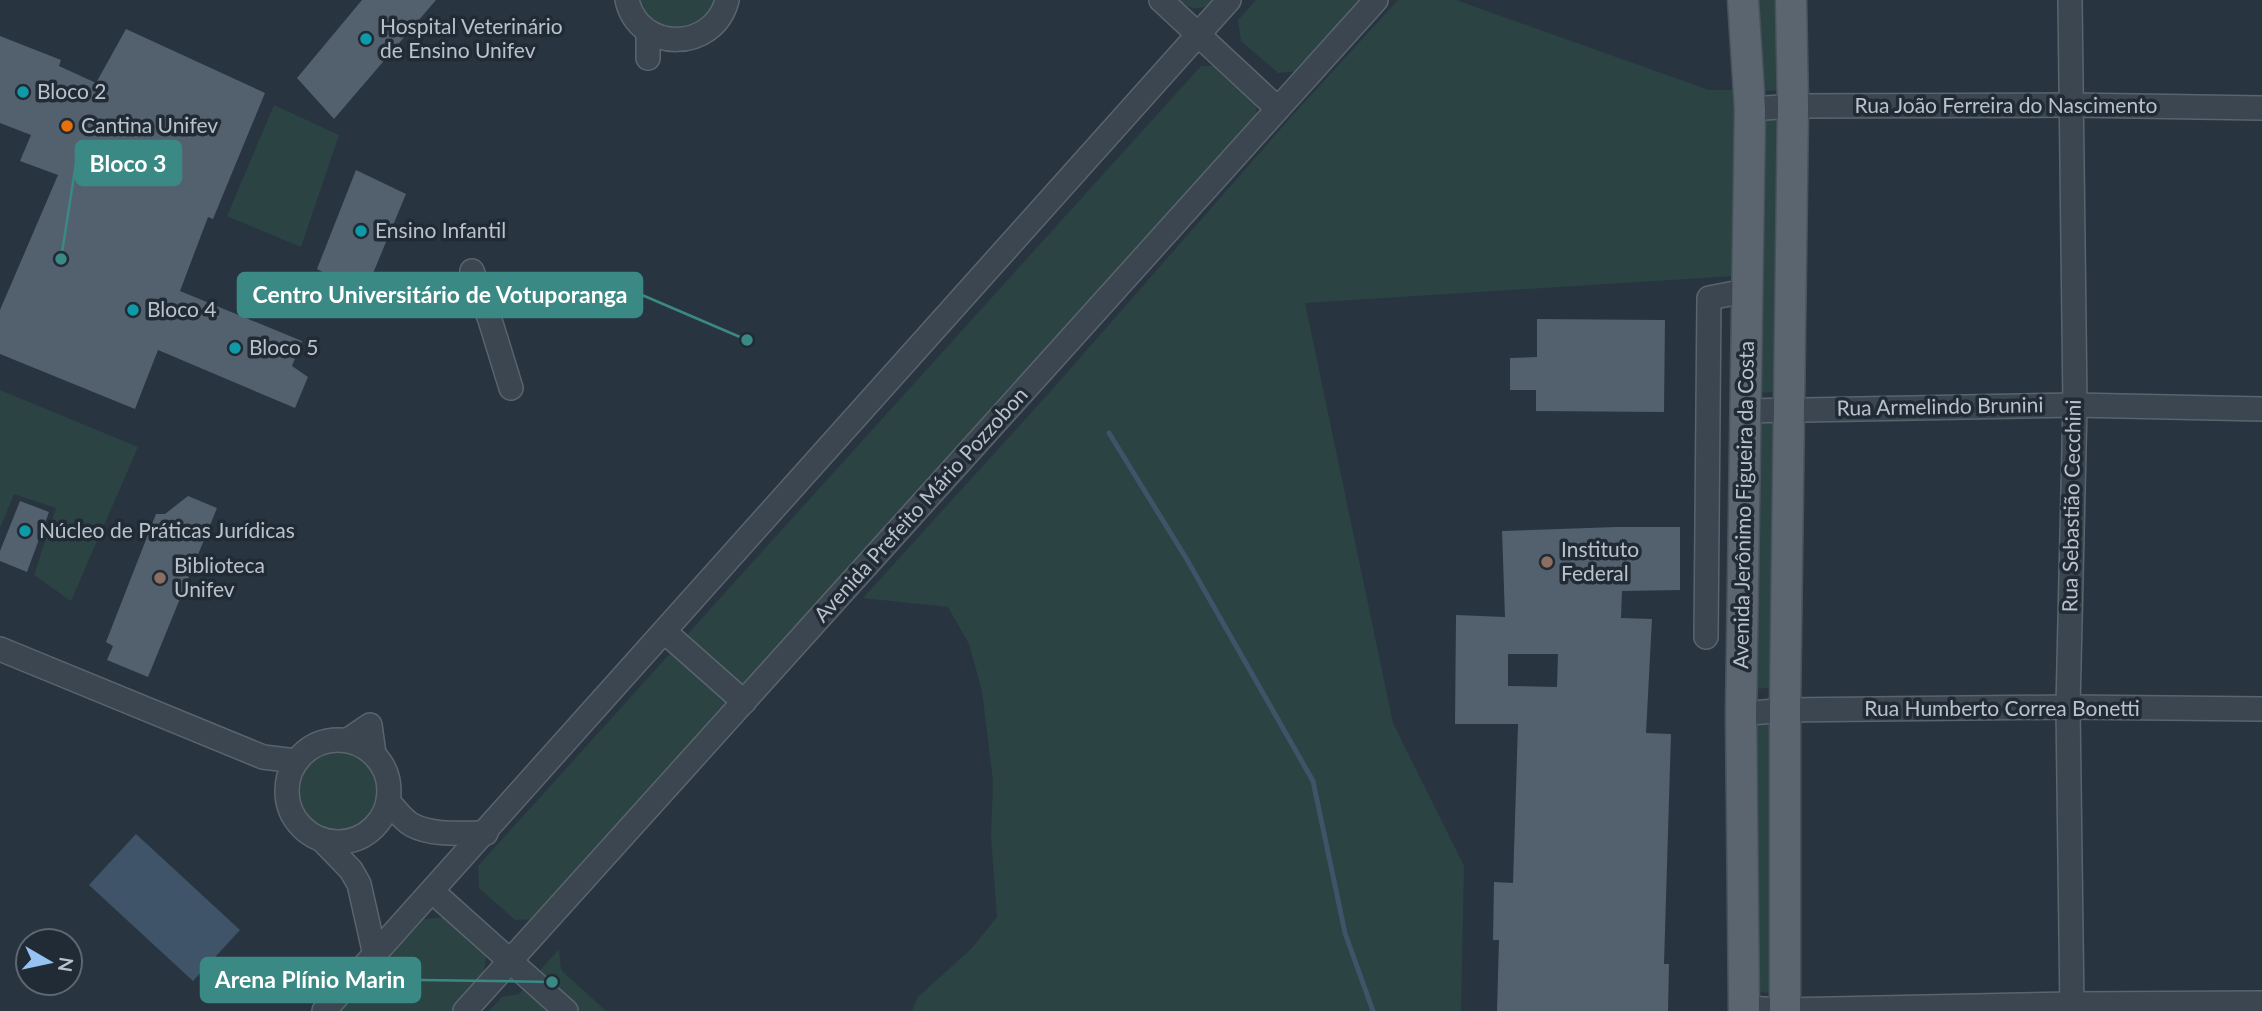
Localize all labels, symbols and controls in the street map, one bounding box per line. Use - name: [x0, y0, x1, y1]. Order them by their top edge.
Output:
- place label: Hospital Veterinário de Ensino Unifev: [380, 13, 563, 62]
- marker: Hospital Veterinário de Ensino Unifev: [358, 31, 374, 47]
- place label: Bloco 2: [37, 78, 107, 103]
- marker: Bloco 2: [15, 84, 31, 100]
- street label: Rua João Ferreira do Nascimento: [1855, 92, 2157, 117]
- place label: Cantina Unifev: [81, 112, 218, 137]
- marker: Cantina Unifev: [59, 118, 75, 134]
- callout: Bloco 3: [76, 141, 181, 185]
- text: Bloco 3: [90, 149, 166, 177]
- place label: Ensino Infantil: [375, 217, 506, 242]
- marker: Ensino Infantil: [353, 223, 369, 239]
- callout: Centro Universitário de Votuporanga: [238, 273, 642, 317]
- text: Centro Universitário de Votuporanga: [252, 280, 628, 308]
- place label: Bloco 4: [147, 296, 217, 321]
- marker: Bloco 4: [125, 302, 141, 318]
- place label: Bloco 5: [249, 334, 319, 359]
- marker: Bloco 5: [227, 340, 243, 356]
- street label: Avenida Jerônimo Figueira da Costa: [1727, 341, 1758, 669]
- street label: Avenida Prefeito Mário Pozzobon: [808, 381, 1032, 627]
- street label: Rua Armelindo Brunini: [1836, 391, 2044, 420]
- street label: Rua Sebastião Cecchini: [2056, 399, 2085, 613]
- place label: Núcleo de Práticas Jurídicas: [39, 517, 295, 542]
- marker: Núcleo de Práticas Jurídicas: [17, 523, 33, 539]
- place label: Instituto Federal: [1561, 536, 1639, 585]
- place label: Biblioteca Unifev: [174, 552, 265, 601]
- marker: Instituto Federal: [1539, 554, 1555, 570]
- marker: Biblioteca Unifev: [152, 570, 168, 586]
- street label: Rua Humberto Correa Bonetti: [1864, 695, 2140, 720]
- north arrow: [14, 927, 84, 997]
- text: N: [54, 956, 79, 974]
- callout: Arena Plínio Marin: [201, 958, 420, 1002]
- text: Arena Plínio Marin: [214, 965, 405, 993]

